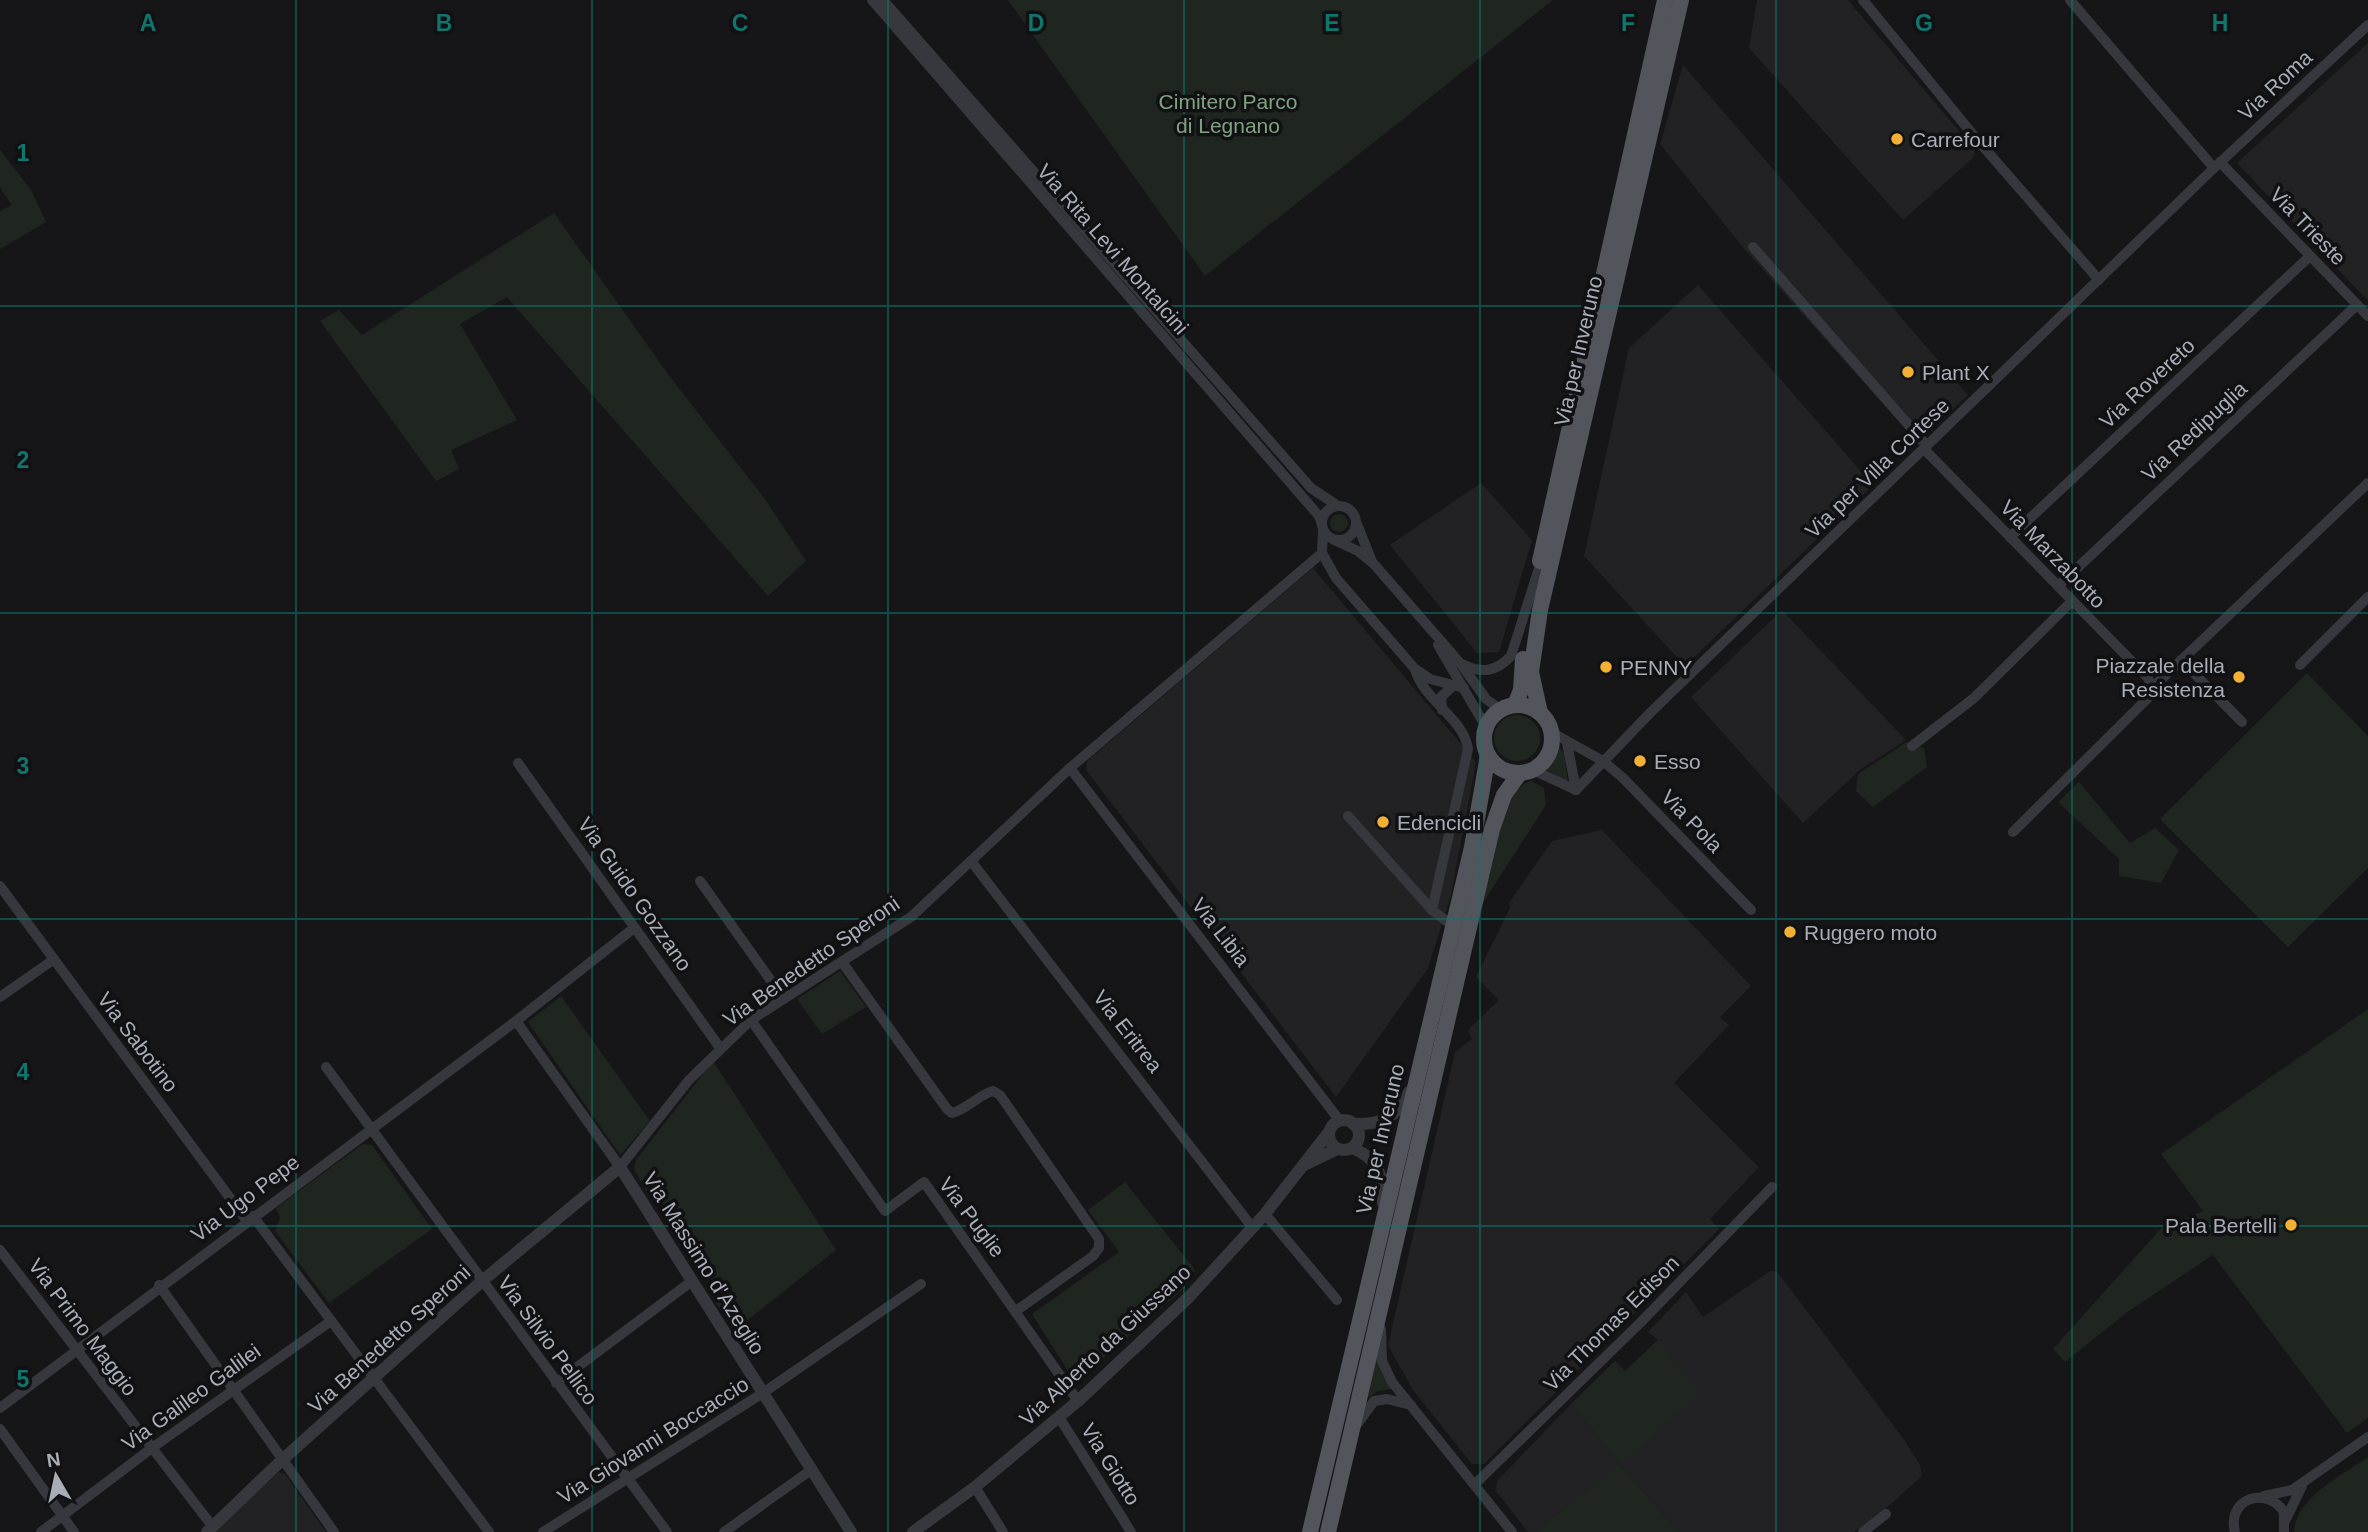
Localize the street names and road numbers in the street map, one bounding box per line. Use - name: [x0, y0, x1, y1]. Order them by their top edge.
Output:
- street label: Via Roma: [2234, 45, 2317, 125]
- street label: Via Rita Levi Montalcini: [1033, 159, 1193, 339]
- street label: Via Trieste: [2265, 182, 2351, 270]
- street label: Via per Inveruno: [1550, 274, 1606, 428]
- street label: Via Rovereto: [2095, 333, 2199, 433]
- street label: Via Redipuglia: [2137, 376, 2251, 485]
- street label: Via per Villa Cortese: [1800, 394, 1954, 542]
- street label: Via Marzabotto: [1996, 495, 2110, 613]
- street label: Via Pola: [1657, 785, 1728, 857]
- street label: Via Guido Gozzano: [573, 813, 697, 975]
- street label: Via Benedetto Speroni: [718, 891, 904, 1031]
- street label: Via Libia: [1187, 893, 1255, 971]
- street label: Via Eritrea: [1089, 985, 1167, 1077]
- street label: Via Sabotino: [93, 988, 183, 1096]
- street label: Via per Inveruno: [1352, 1062, 1408, 1216]
- street label: Via Ugo Pepe: [186, 1150, 304, 1246]
- street label: Via Massimo d'Azeglio: [639, 1168, 769, 1358]
- street label: Via Puglie: [934, 1172, 1010, 1262]
- street label: Via Thomas Edison: [1539, 1251, 1683, 1395]
- street label: Via Primo Maggio: [24, 1254, 142, 1400]
- street label: Via Benedetto Speroni: [303, 1260, 475, 1418]
- street label: Via Alberto da Giussano: [1015, 1260, 1195, 1430]
- street label: Via Silvio Pellico: [494, 1271, 602, 1409]
- street label: Via Galileo Galilei: [117, 1339, 265, 1455]
- street label: Via Giovanni Boccaccio: [554, 1372, 752, 1508]
- street label: Via Giotto: [1077, 1419, 1145, 1509]

